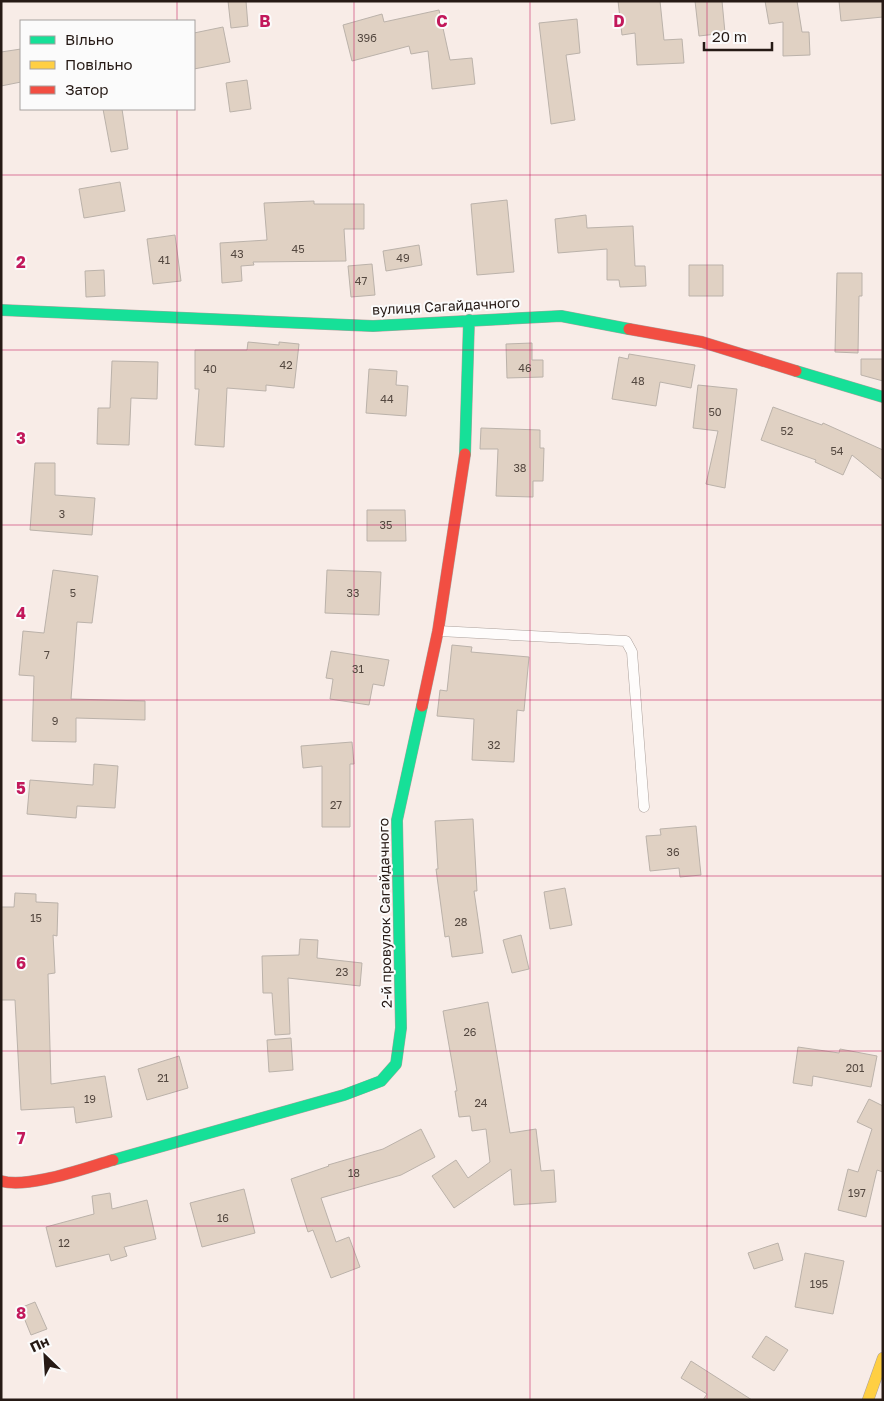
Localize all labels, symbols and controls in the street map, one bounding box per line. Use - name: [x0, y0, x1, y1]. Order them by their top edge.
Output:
- text: B: [259, 11, 271, 31]
- text: C: [436, 11, 448, 31]
- text: D: [613, 11, 625, 31]
- legend: [20, 20, 195, 110]
- scale bar: [704, 20, 772, 52]
- text: 20 m: [712, 27, 747, 45]
- text: Вільно: [65, 30, 114, 48]
- house number: 39б: [357, 31, 377, 44]
- text: Повільно: [65, 55, 133, 73]
- text: Затор: [65, 80, 108, 98]
- house number: 45: [291, 242, 305, 255]
- house number: 43: [230, 247, 244, 260]
- house number: 49: [396, 251, 410, 264]
- text: 2: [16, 252, 26, 272]
- house number: 41: [158, 253, 170, 266]
- house number: 47: [355, 274, 367, 287]
- street label: вулиця Сагайдачного: [372, 293, 520, 318]
- house number: 42: [279, 358, 293, 371]
- house number: 46: [518, 361, 532, 374]
- house number: 40: [203, 362, 217, 375]
- house number: 48: [631, 374, 645, 387]
- house number: 44: [380, 392, 394, 405]
- house number: 50: [708, 405, 722, 418]
- house number: 52: [781, 424, 793, 437]
- text: 3: [16, 428, 26, 448]
- house number: 54: [830, 444, 844, 457]
- house number: 38: [513, 461, 527, 474]
- house number: 3: [59, 507, 65, 520]
- house number: 35: [380, 518, 392, 531]
- house number: 5: [70, 586, 76, 599]
- house number: 33: [347, 586, 359, 599]
- text: 4: [16, 603, 26, 623]
- house number: 7: [44, 648, 50, 661]
- house number: 31: [352, 662, 364, 675]
- house number: 9: [52, 714, 58, 727]
- house number: 32: [488, 738, 500, 751]
- text: 5: [16, 778, 26, 798]
- house number: 27: [330, 798, 342, 811]
- street label: 2-й провулок Сагайдачного: [374, 818, 395, 1008]
- house number: 36: [666, 845, 680, 858]
- house number: 15: [30, 911, 42, 924]
- house number: 28: [454, 915, 468, 928]
- text: 6: [16, 953, 26, 973]
- house number: 23: [336, 965, 348, 978]
- house number: 26: [463, 1025, 477, 1038]
- house number: 201: [846, 1061, 864, 1074]
- house number: 21: [157, 1071, 169, 1084]
- house number: 19: [84, 1092, 96, 1105]
- house number: 24: [474, 1096, 488, 1109]
- text: 7: [17, 1128, 26, 1148]
- house number: 18: [348, 1166, 360, 1179]
- house number: 197: [848, 1186, 866, 1199]
- house number: 16: [217, 1211, 229, 1224]
- house number: 12: [58, 1236, 70, 1249]
- house number: 195: [810, 1277, 828, 1290]
- text: 8: [16, 1303, 26, 1323]
- north arrow: [20, 1331, 70, 1381]
- text: Пн: [27, 1332, 52, 1355]

